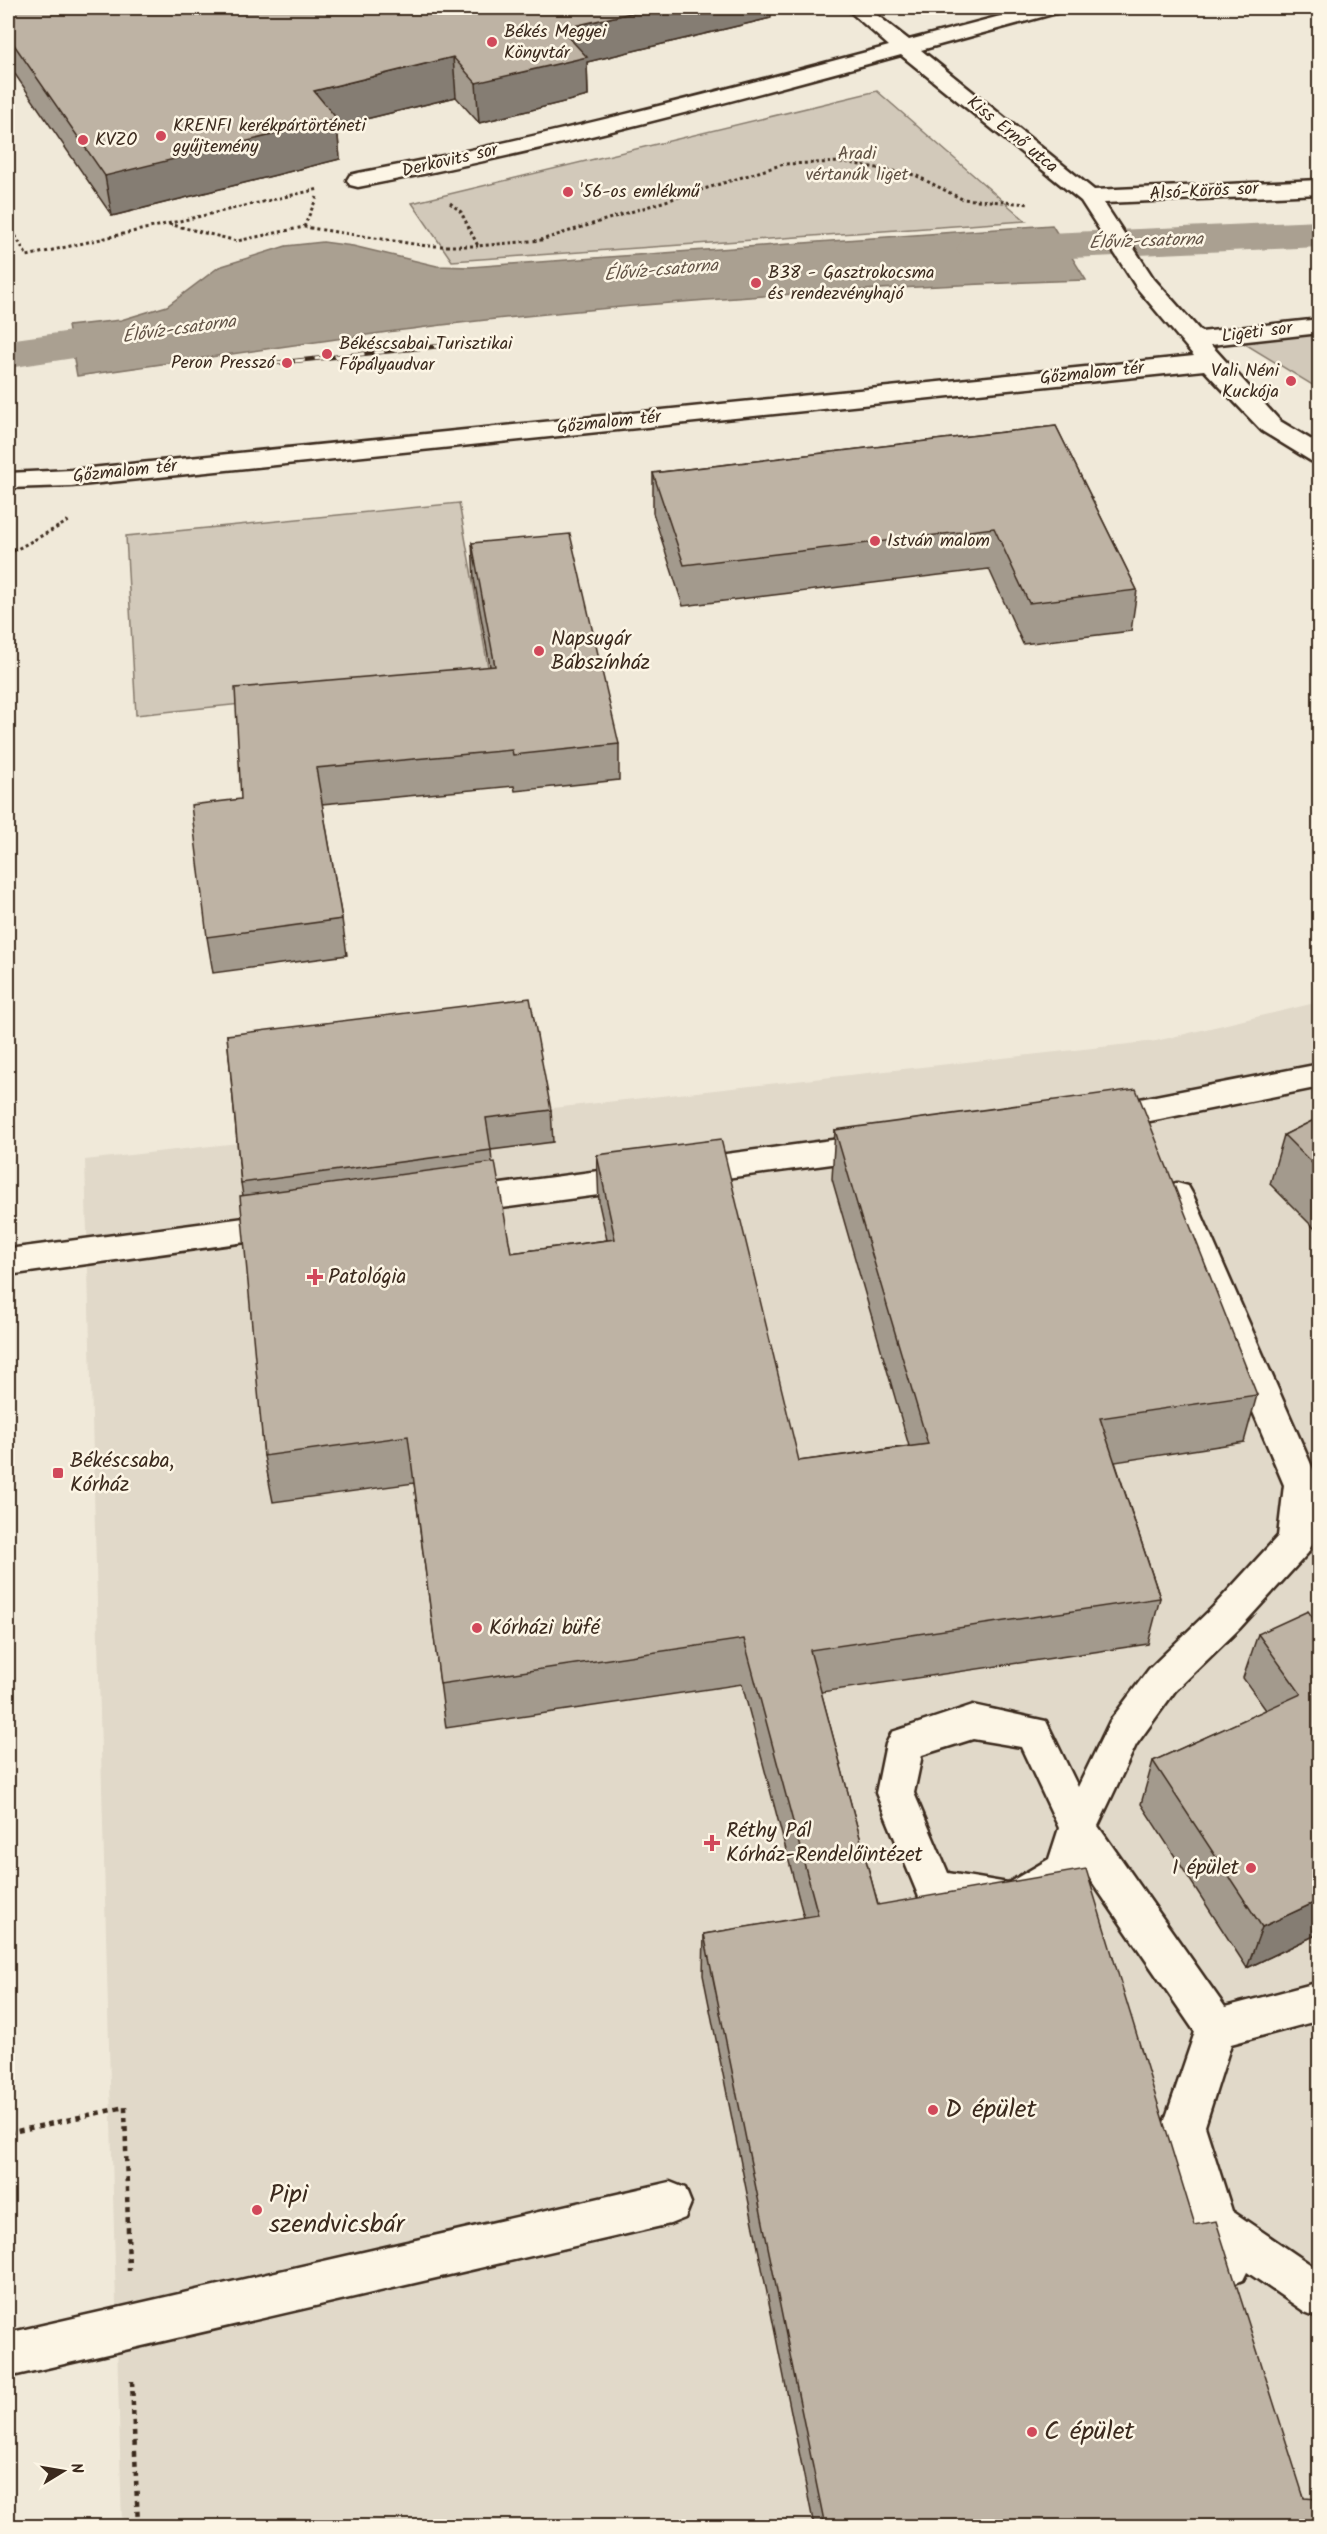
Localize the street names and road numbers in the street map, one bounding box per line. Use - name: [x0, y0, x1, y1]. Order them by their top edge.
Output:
- street label: Kiss Ernő utca: [960, 89, 1064, 181]
- street label: Derkovits sor: [399, 136, 502, 186]
- street label: Alsó-Körös sor: [1149, 175, 1260, 209]
- street label: Ligeti sor: [1220, 314, 1295, 352]
- street label: Gőzmalom tér: [1038, 354, 1147, 394]
- street label: Gőzmalom tér: [555, 403, 664, 443]
- street label: Gőzmalom tér: [71, 452, 180, 492]

